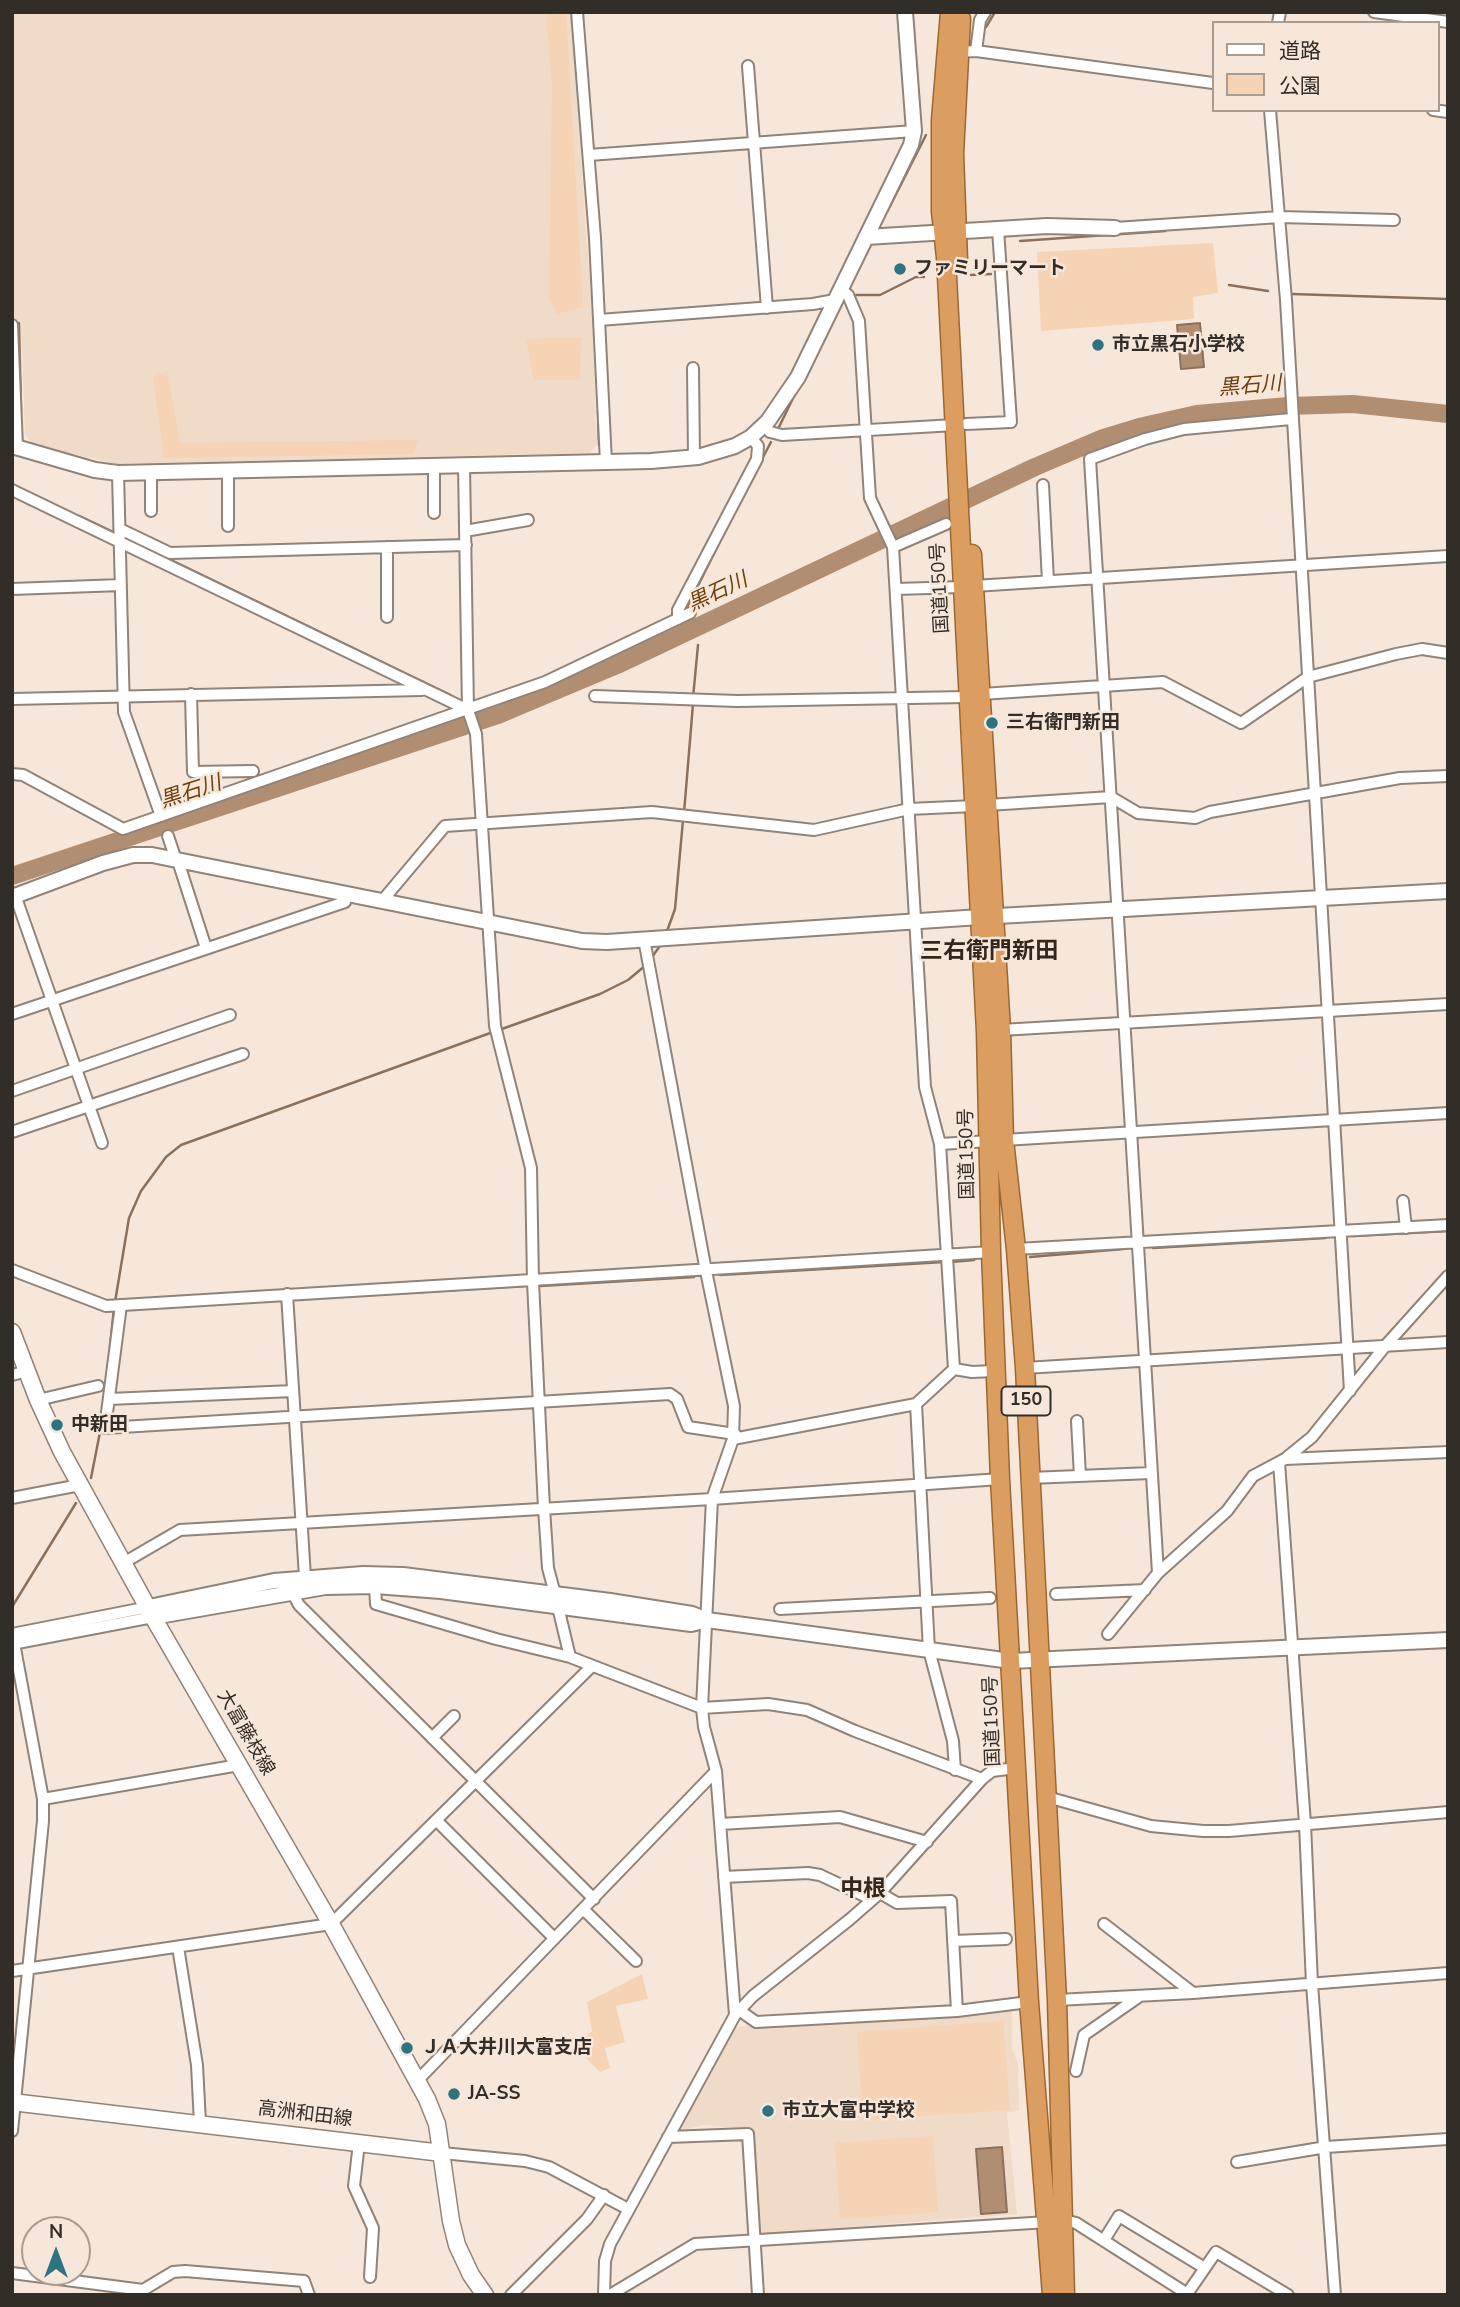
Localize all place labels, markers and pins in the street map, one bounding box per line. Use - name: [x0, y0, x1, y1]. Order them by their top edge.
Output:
- place label: ファミリーマート: [914, 258, 1066, 280]
- marker: ファミリーマート: [892, 261, 908, 277]
- place label: 市立黒石小学校: [1112, 334, 1245, 356]
- marker: 市立黒石小学校: [1090, 337, 1106, 353]
- place label: 三右衛門新田: [1006, 712, 1120, 734]
- marker: 三右衛門新田: [984, 715, 1000, 731]
- place label: 中新田: [71, 1414, 128, 1436]
- marker: 中新田: [49, 1417, 65, 1433]
- place label: ＪＡ大井川大富支店: [421, 2037, 592, 2059]
- marker: ＪＡ大井川大富支店: [399, 2040, 415, 2056]
- place label: JA-SS: [468, 2083, 520, 2105]
- marker: JA-SS: [446, 2086, 462, 2102]
- place label: 市立大富中学校: [782, 2100, 915, 2122]
- marker: 市立大富中学校: [760, 2103, 776, 2119]

